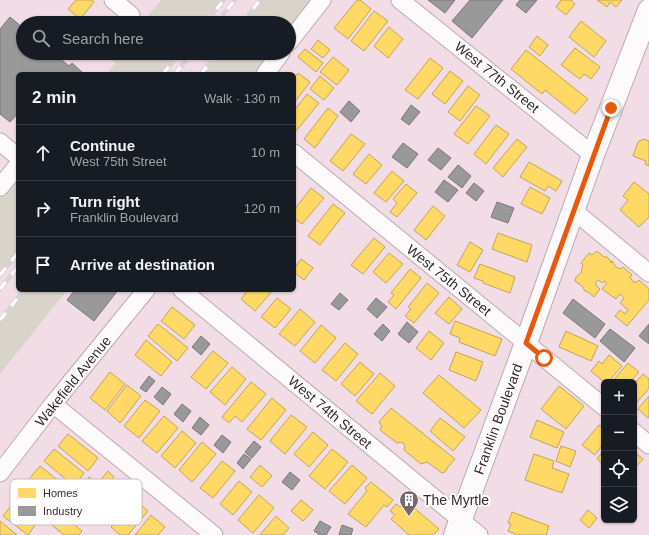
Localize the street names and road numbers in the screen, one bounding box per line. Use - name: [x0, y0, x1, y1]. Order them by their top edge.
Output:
- street label: West 77th Street: [452, 38, 543, 116]
- street label: West 75th Street: [404, 241, 495, 319]
- street label: Wakefield Avenue: [32, 333, 114, 429]
- street label: Franklin Boulevard: [471, 361, 525, 477]
- street label: West 74th Street: [285, 372, 375, 452]

